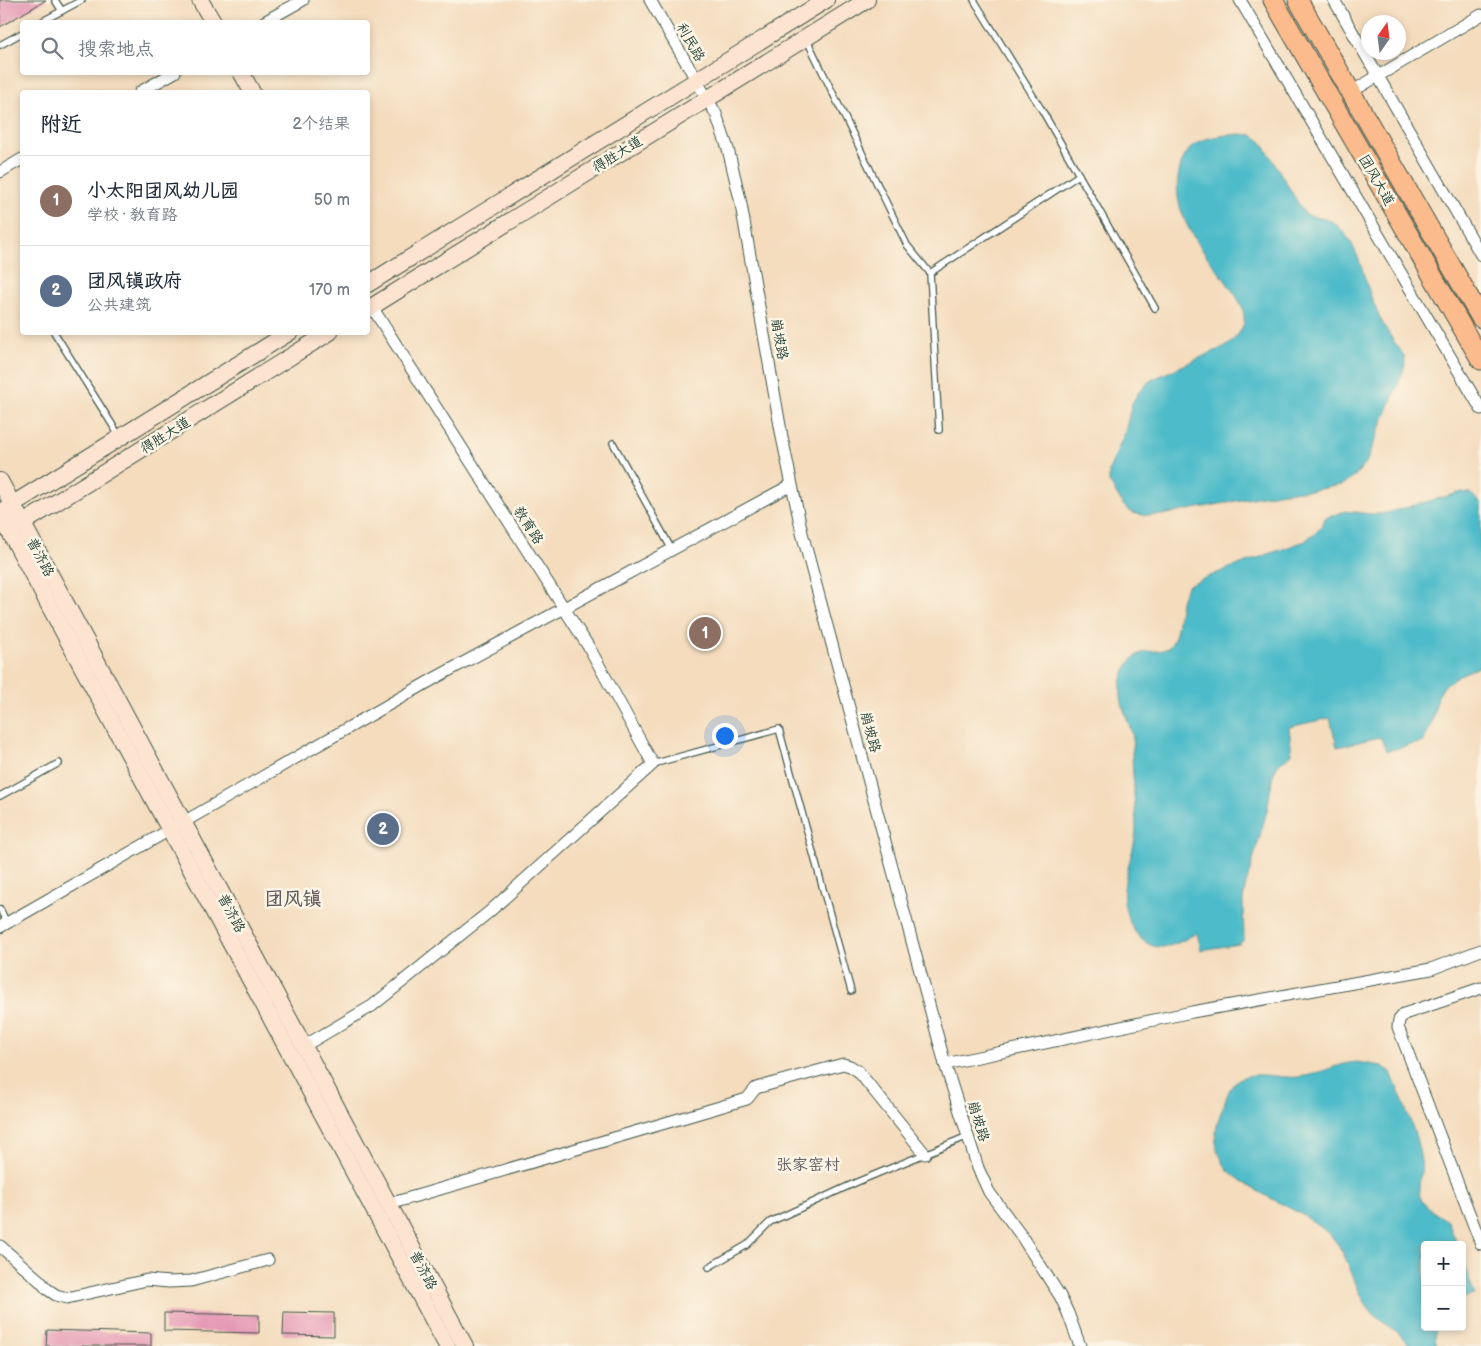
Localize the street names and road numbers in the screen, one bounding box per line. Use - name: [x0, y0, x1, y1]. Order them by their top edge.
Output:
- street label: 利民路: [673, 20, 708, 65]
- street label: 得胜大道: [589, 132, 646, 176]
- street label: 团风大道: [1355, 152, 1398, 209]
- street label: 崩坡路: [767, 317, 792, 361]
- street label: 得胜大道: [137, 413, 194, 457]
- street label: 教育路: [510, 503, 547, 548]
- street label: 普济路: [23, 535, 58, 580]
- street label: 崩坡路: [857, 710, 884, 755]
- street label: 普济路: [214, 891, 249, 936]
- street label: 崩坡路: [964, 1099, 993, 1144]
- street label: 普济路: [406, 1248, 441, 1293]

